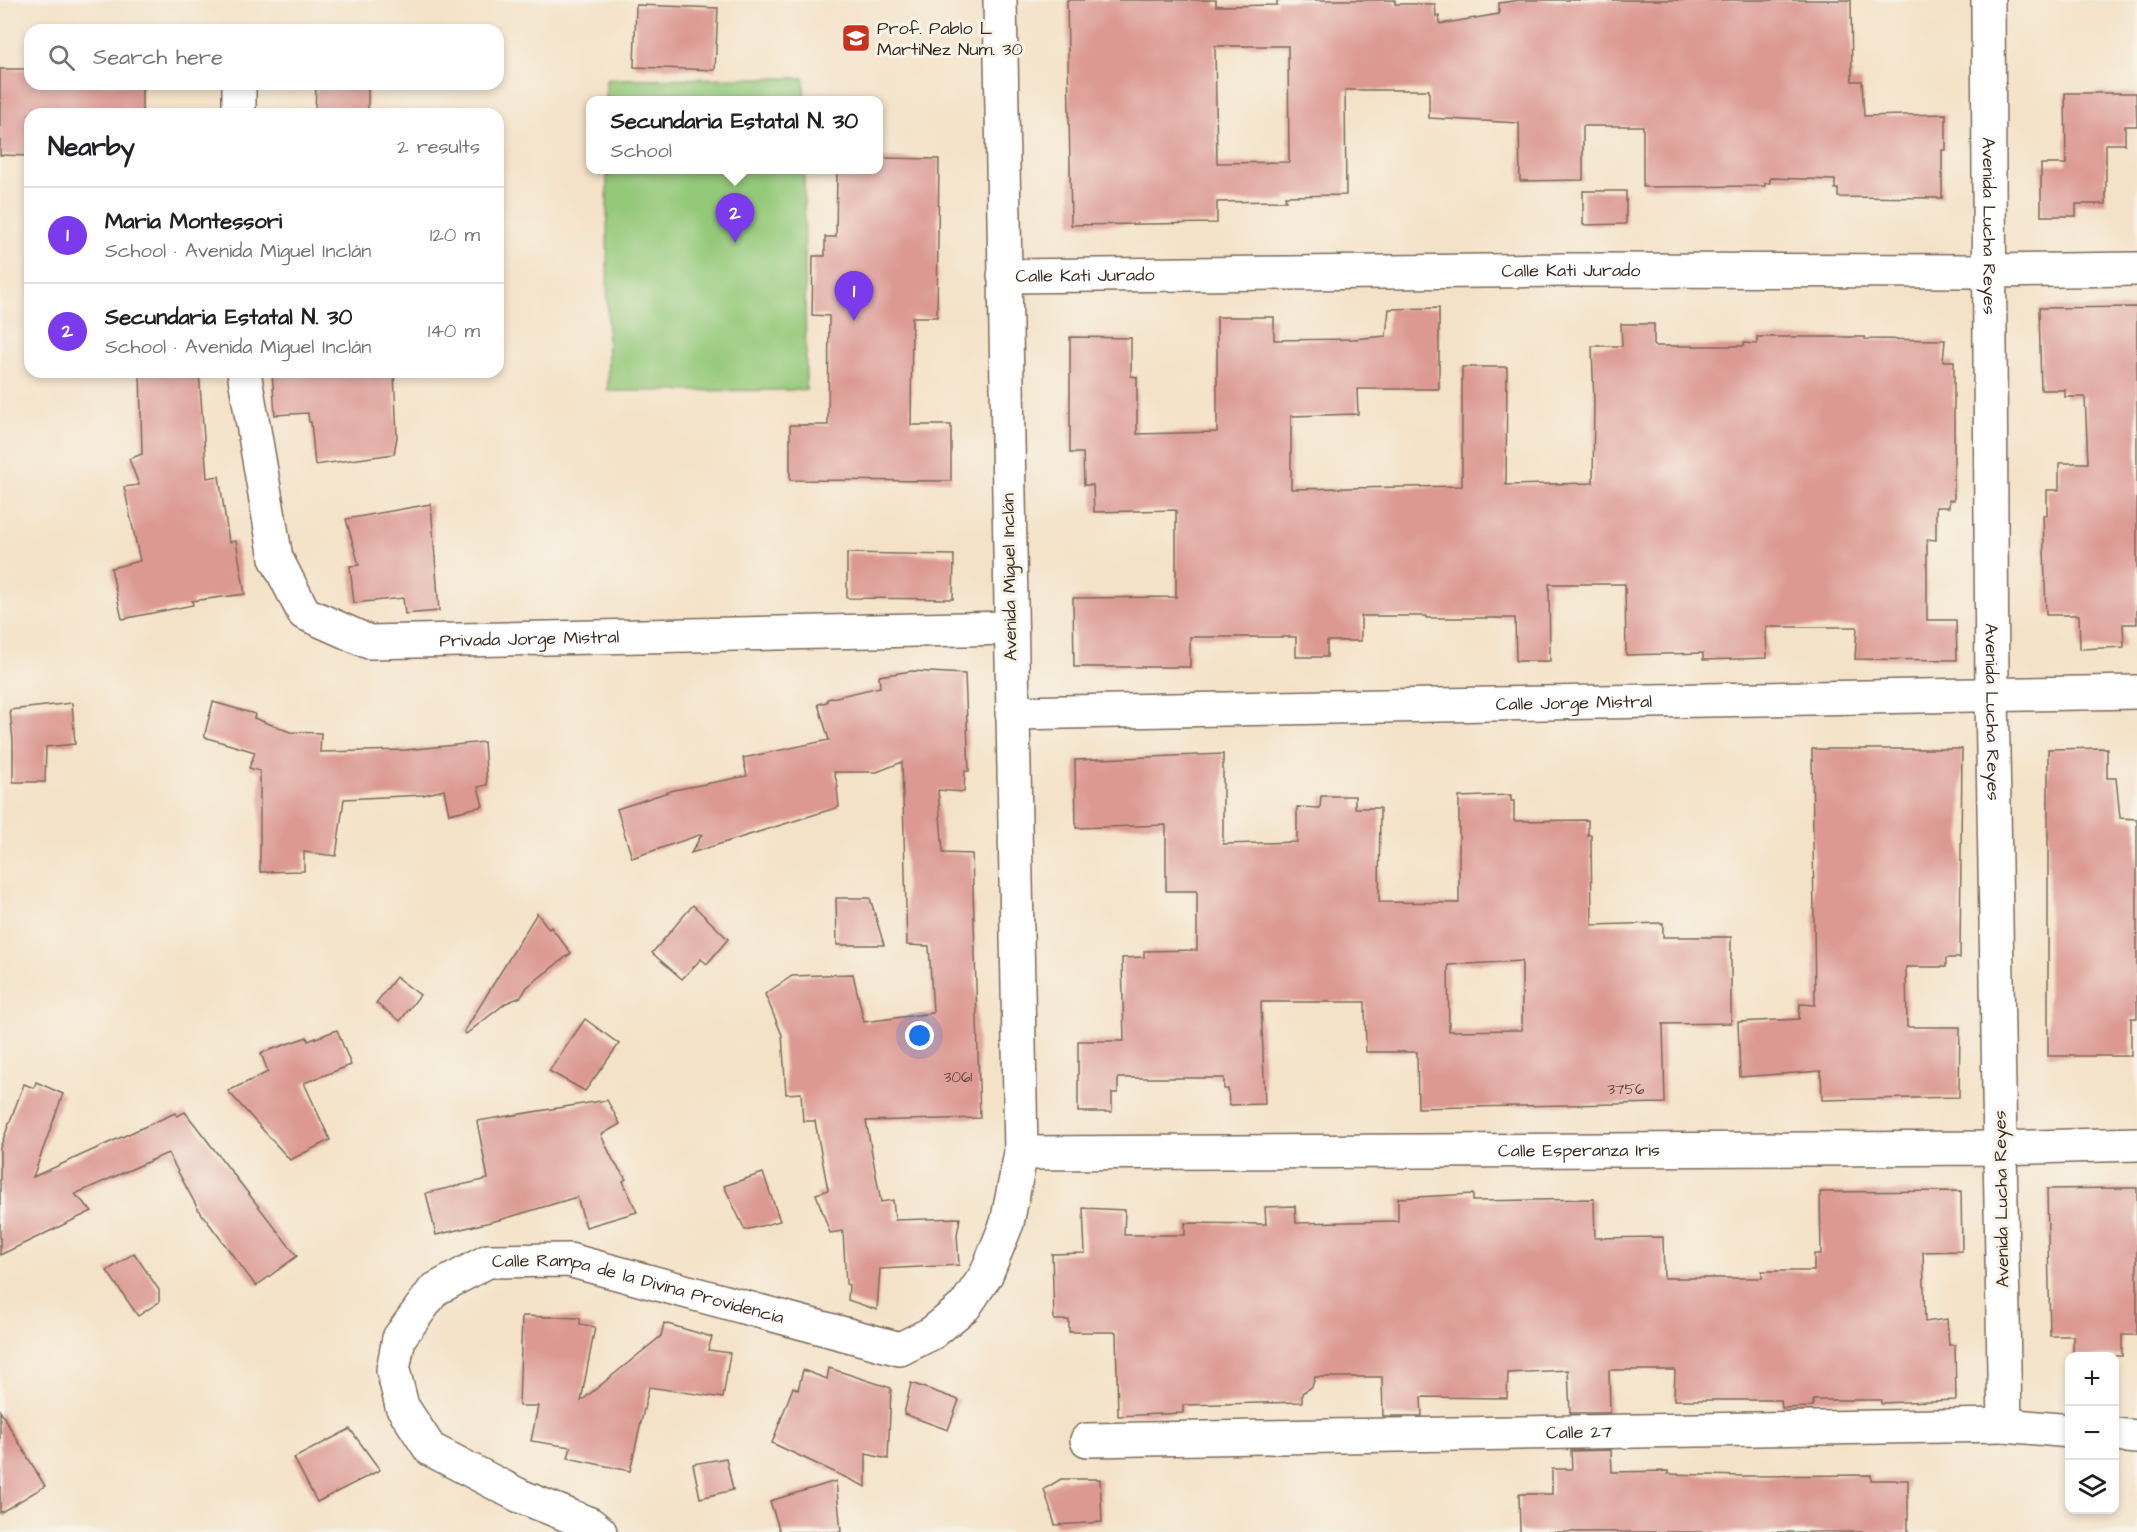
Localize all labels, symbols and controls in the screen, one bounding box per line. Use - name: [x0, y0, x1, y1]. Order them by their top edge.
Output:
- place label: Prof. Pablo L MartiNez Num. 30: [877, 16, 1023, 62]
- school or university icon: Prof. Pablo L MartiNez Num. 30: [840, 22, 872, 54]
- search box: [24, 24, 504, 90]
- icon: search: [45, 41, 78, 74]
- text: Search here: [93, 42, 223, 73]
- popup: [586, 96, 883, 174]
- text: Secundaria Estatal N. 30: [611, 106, 858, 137]
- text: Nearby: [48, 129, 135, 165]
- text: 2 results: [397, 133, 480, 161]
- text: School: [611, 137, 672, 165]
- street label: Avenida Lucha Reyes: [1976, 137, 2002, 315]
- pin: 2: [716, 194, 754, 243]
- text: Maria Montessori: [105, 206, 282, 237]
- text: 1: [66, 221, 69, 249]
- text: 120 m: [430, 221, 480, 249]
- text: School · Avenida Miguel Inclán: [105, 237, 371, 265]
- street label: Calle Kati Jurado: [1501, 258, 1641, 284]
- street label: Calle Kati Jurado: [1015, 262, 1155, 289]
- pin: 1: [834, 272, 874, 321]
- text: Secundaria Estatal N. 30: [105, 302, 352, 333]
- text: 2: [62, 317, 73, 345]
- text: 140 m: [428, 317, 480, 345]
- text: School · Avenida Miguel Inclán: [105, 333, 371, 361]
- street label: Avenida Miguel Inclán: [996, 493, 1024, 661]
- street label: Avenida Lucha Reyes: [1979, 623, 2006, 801]
- street label: Privada Jorge Mistral: [439, 625, 620, 653]
- street label: Calle Jorge Mistral: [1496, 689, 1652, 717]
- your location: [905, 1021, 934, 1050]
- house number: 3061: [944, 1067, 972, 1088]
- house number: 3756: [1608, 1079, 1645, 1100]
- street label: Avenida Lucha Reyes: [1987, 1110, 2017, 1288]
- street label: Calle Esperanza Iris: [1498, 1138, 1660, 1164]
- street label: Calle Rampa de la Divina Providencia: [492, 1248, 787, 1330]
- map controls: [2065, 1352, 2119, 1514]
- button: +: [2065, 1352, 2119, 1406]
- button: −: [2065, 1406, 2119, 1460]
- street label: Calle 27: [1546, 1419, 1612, 1445]
- button: layers: [2065, 1460, 2119, 1514]

